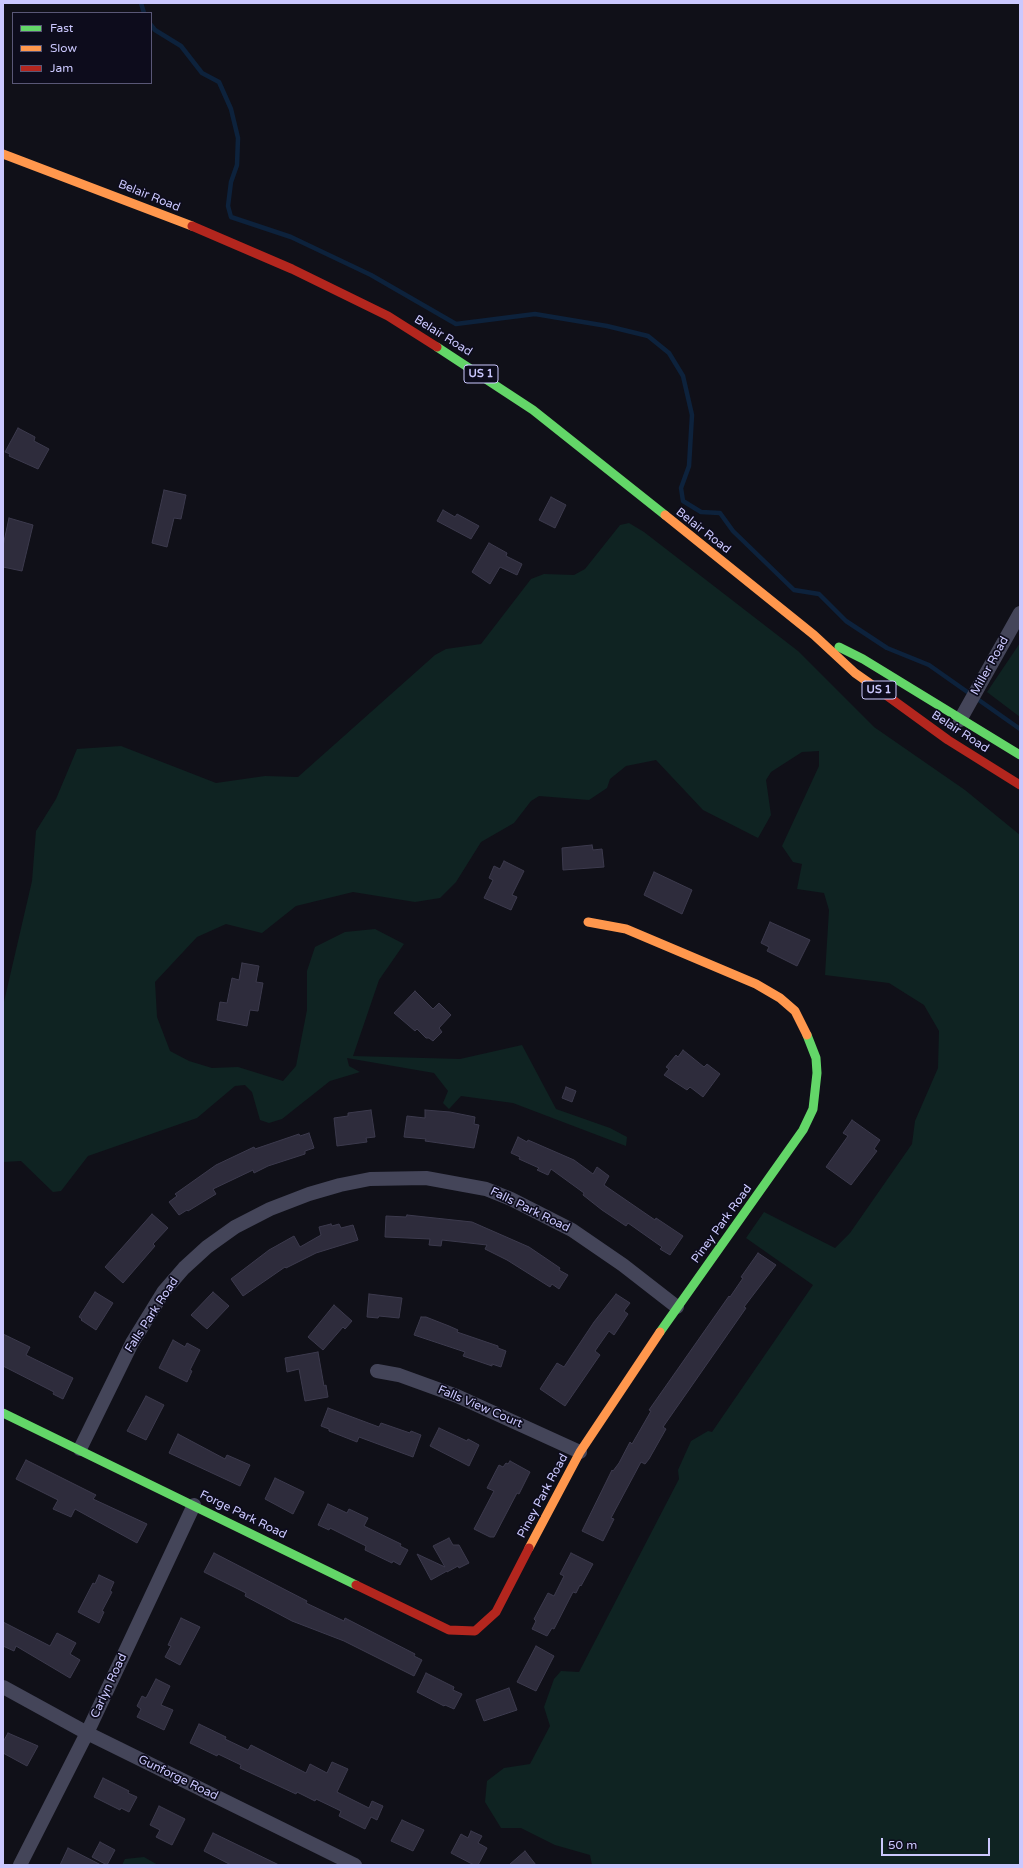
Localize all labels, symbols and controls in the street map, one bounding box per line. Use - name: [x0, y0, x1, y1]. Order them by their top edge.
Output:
- legend: [12, 12, 152, 84]
- text: Fast: [50, 21, 73, 35]
- text: Slow: [50, 41, 77, 55]
- text: Jam: [50, 61, 73, 75]
- street label: Belair Road: [116, 177, 182, 215]
- street label: Belair Road: [411, 313, 475, 359]
- road number: US 1: [464, 365, 498, 383]
- street label: Belair Road: [673, 505, 733, 557]
- street label: Miller Road: [968, 634, 1012, 698]
- road number: US 1: [862, 681, 896, 699]
- street label: Belair Road: [929, 708, 991, 756]
- street label: Piney Park Road: [689, 1182, 755, 1266]
- street label: Falls Park Road: [488, 1184, 572, 1236]
- street label: Falls Park Road: [122, 1275, 182, 1355]
- street label: Falls View Court: [436, 1383, 524, 1431]
- street label: Piney Park Road: [515, 1451, 571, 1541]
- street label: Forge Park Road: [197, 1488, 289, 1542]
- street label: Carlyn Road: [88, 1651, 130, 1721]
- street label: Gunforge Road: [136, 1752, 220, 1804]
- scale bar: [883, 1830, 992, 1856]
- text: 50 m: [888, 1838, 917, 1852]

